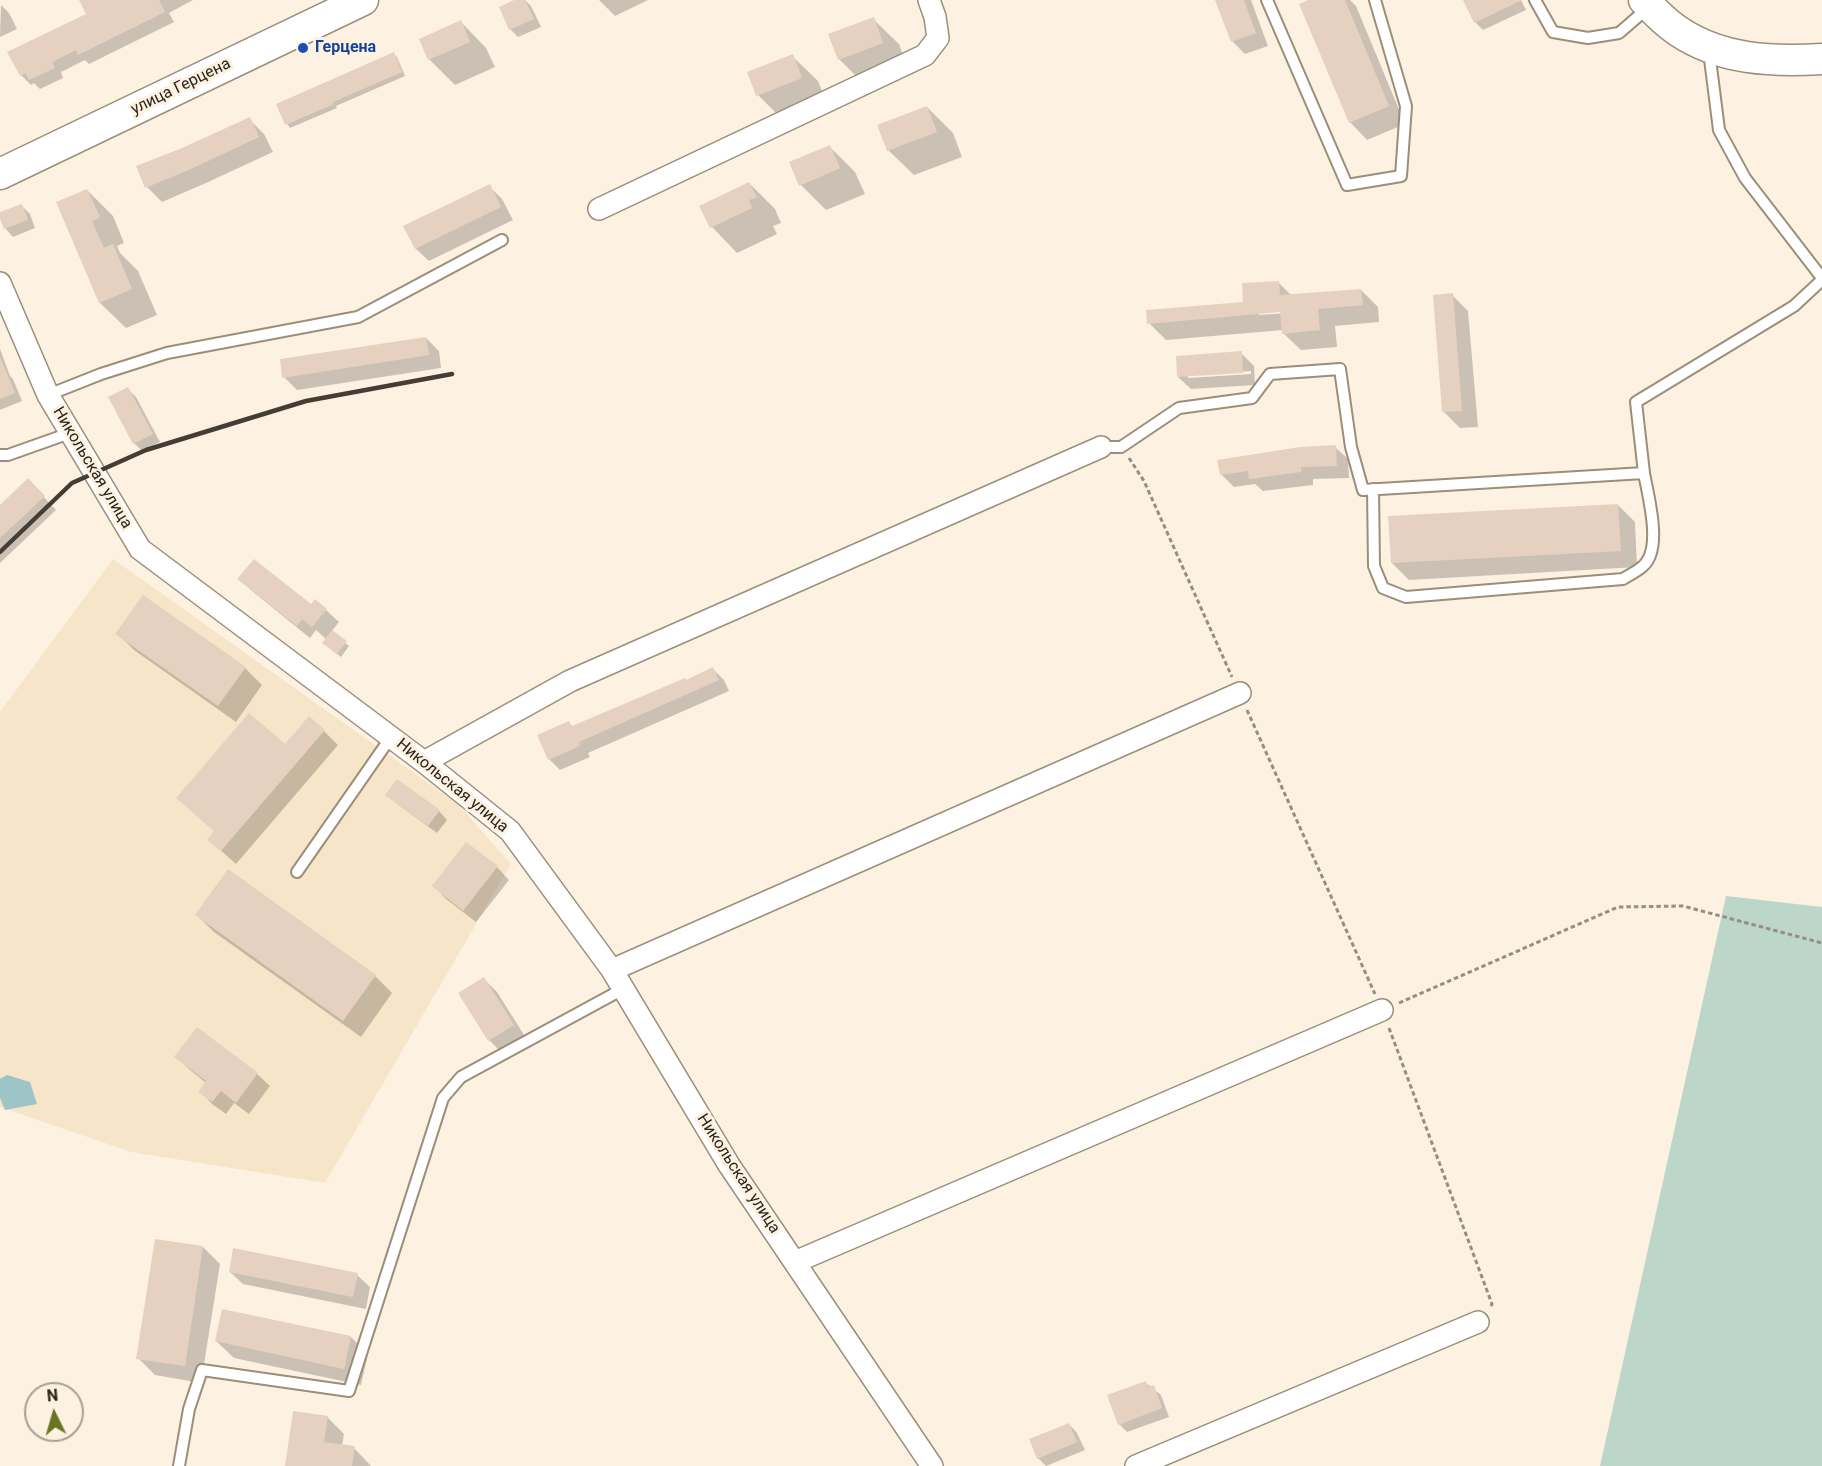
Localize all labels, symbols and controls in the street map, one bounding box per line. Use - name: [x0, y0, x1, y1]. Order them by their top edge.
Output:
- place label: Герцена: [315, 38, 376, 58]
- marker: Герцена: [296, 41, 310, 55]
- street label: улица Герцена: [128, 55, 234, 119]
- street label: Никольская улица: [48, 404, 136, 532]
- street label: Никольская улица: [392, 735, 512, 837]
- street label: Никольская улица: [692, 1111, 784, 1237]
- north arrow: [24, 1382, 84, 1442]
- text: N: [46, 1386, 59, 1406]

